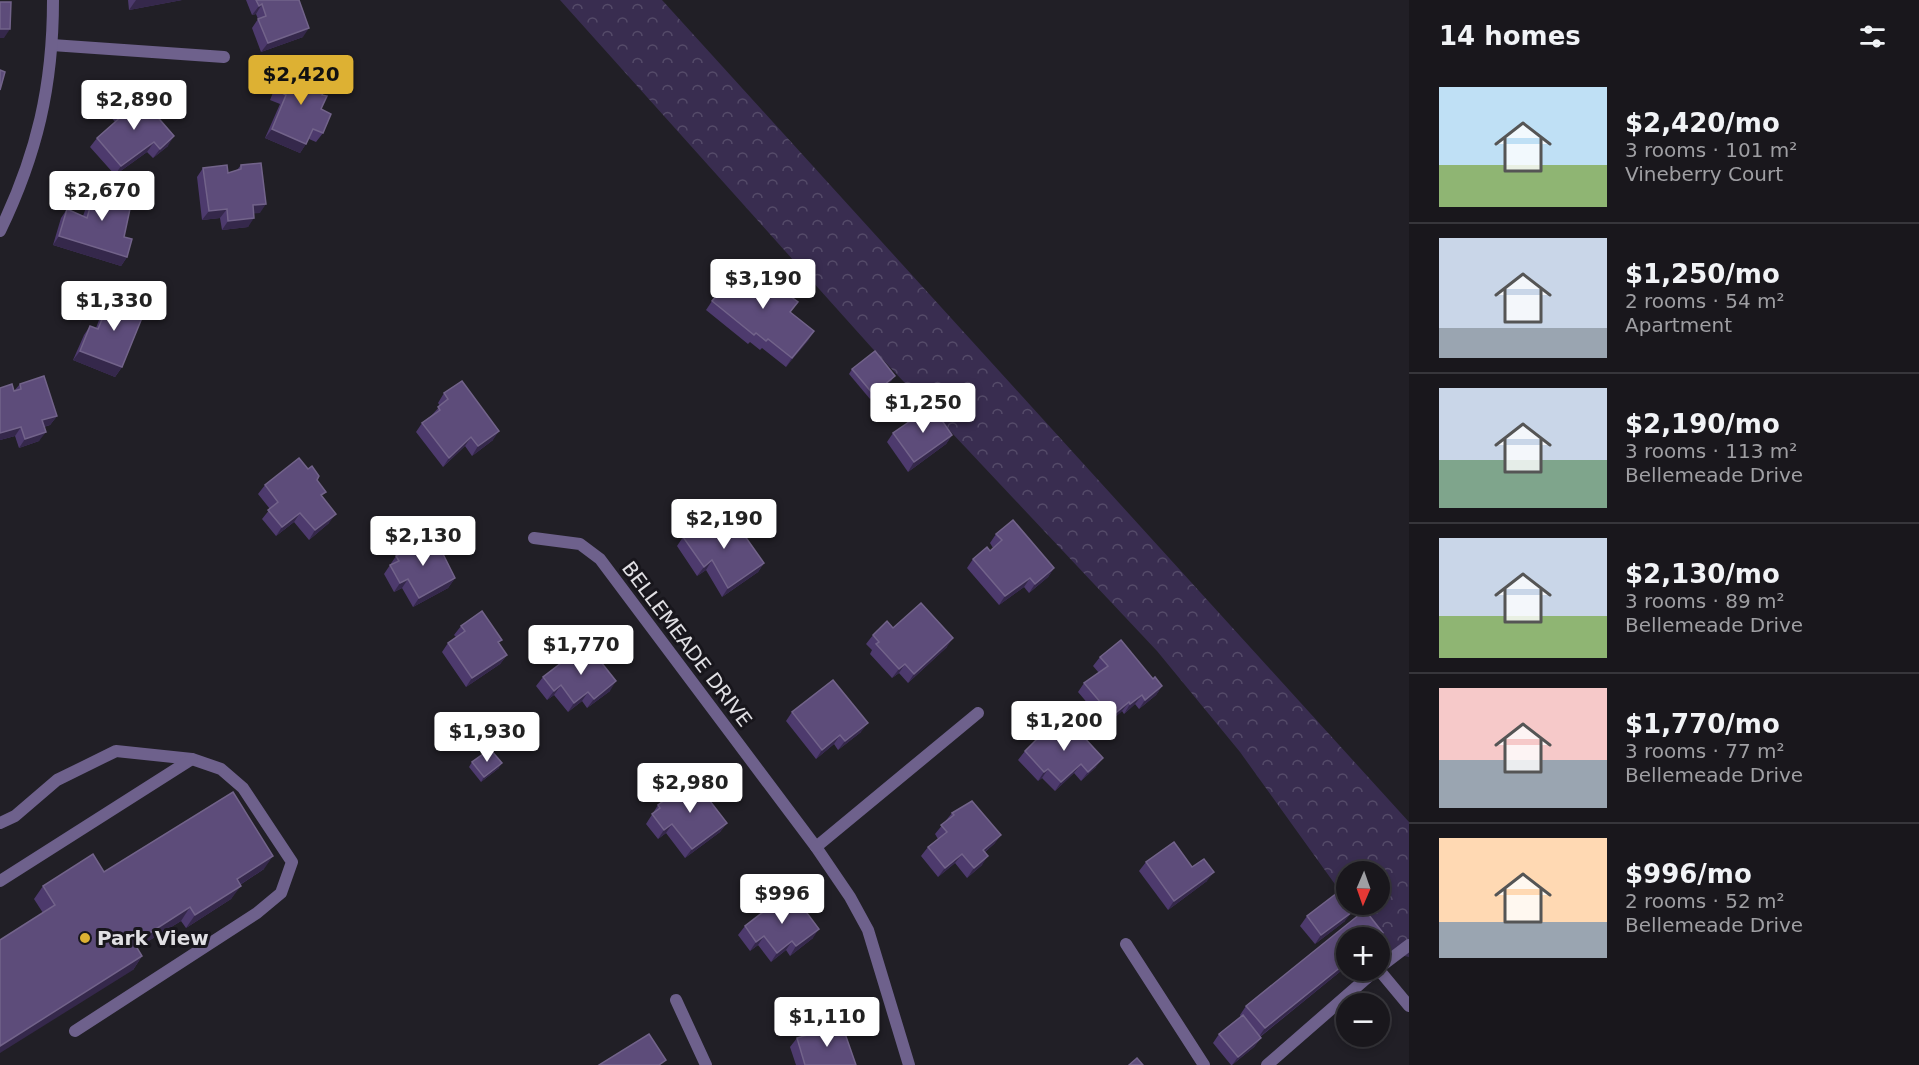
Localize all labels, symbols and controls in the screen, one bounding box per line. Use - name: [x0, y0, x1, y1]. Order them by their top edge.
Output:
- icon: filters: [1856, 20, 1889, 53]
- text: 14 homes: [1439, 21, 1581, 51]
- pin: $2,420: [252, 55, 350, 106]
- text: $2,420: [262, 62, 340, 86]
- pin: $2,890: [85, 80, 183, 131]
- text: $2,890: [95, 87, 173, 111]
- text: $2,420/mo: [1625, 108, 1780, 138]
- icon: home: [1487, 111, 1559, 183]
- text: 3 rooms · 101 m²: [1625, 138, 1797, 162]
- text: Vineberry Court: [1625, 162, 1783, 186]
- pin: $2,670: [53, 171, 151, 222]
- text: $2,670: [63, 178, 141, 202]
- pin: $3,190: [714, 259, 812, 310]
- text: $1,250/mo: [1625, 259, 1780, 289]
- icon: home: [1487, 262, 1559, 334]
- text: $3,190: [724, 266, 802, 290]
- pin: $1,330: [65, 281, 163, 332]
- text: $1,330: [75, 288, 153, 312]
- text: 2 rooms · 54 m²: [1625, 289, 1785, 313]
- text: Apartment: [1625, 313, 1732, 337]
- pin: $1,250: [874, 383, 972, 434]
- text: $1,250: [884, 390, 962, 414]
- text: $2,190/mo: [1625, 409, 1780, 439]
- icon: home: [1487, 412, 1559, 484]
- text: 3 rooms · 113 m²: [1625, 439, 1797, 463]
- text: Bellemeade Drive: [1625, 463, 1803, 487]
- pin: $2,190: [675, 499, 773, 550]
- text: $2,190: [685, 506, 763, 530]
- pin: $2,130: [374, 516, 472, 567]
- text: $2,130: [384, 523, 462, 547]
- street label: BELLEMEADE DRIVE: [617, 557, 757, 731]
- text: $2,130/mo: [1625, 559, 1780, 589]
- icon: home: [1487, 562, 1559, 634]
- text: 3 rooms · 89 m²: [1625, 589, 1785, 613]
- text: Bellemeade Drive: [1625, 613, 1803, 637]
- pin: $1,770: [532, 625, 630, 676]
- text: $1,770: [542, 632, 620, 656]
- pin: $1,200: [1015, 701, 1113, 752]
- text: $1,200: [1025, 708, 1103, 732]
- text: $1,770/mo: [1625, 709, 1780, 739]
- pin: $1,930: [438, 712, 536, 763]
- icon: home: [1487, 712, 1559, 784]
- text: $1,930: [448, 719, 526, 743]
- text: 3 rooms · 77 m²: [1625, 739, 1785, 763]
- pin: $2,980: [641, 763, 739, 814]
- text: Bellemeade Drive: [1625, 763, 1803, 787]
- text: $2,980: [651, 770, 729, 794]
- text: $996/mo: [1625, 859, 1752, 889]
- north arrow: [1336, 861, 1390, 915]
- map controls: [1336, 861, 1390, 1047]
- icon: home: [1487, 862, 1559, 934]
- pin: $996: [746, 874, 818, 925]
- text: $996: [754, 881, 810, 905]
- text: 2 rooms · 52 m²: [1625, 889, 1785, 913]
- text: Bellemeade Drive: [1625, 913, 1803, 937]
- place label: Park View: [97, 926, 209, 950]
- button: +: [1336, 927, 1390, 981]
- marker: Park View: [78, 931, 92, 945]
- button: −: [1336, 993, 1390, 1047]
- pin: $1,110: [778, 997, 876, 1048]
- text: $1,110: [788, 1004, 866, 1028]

